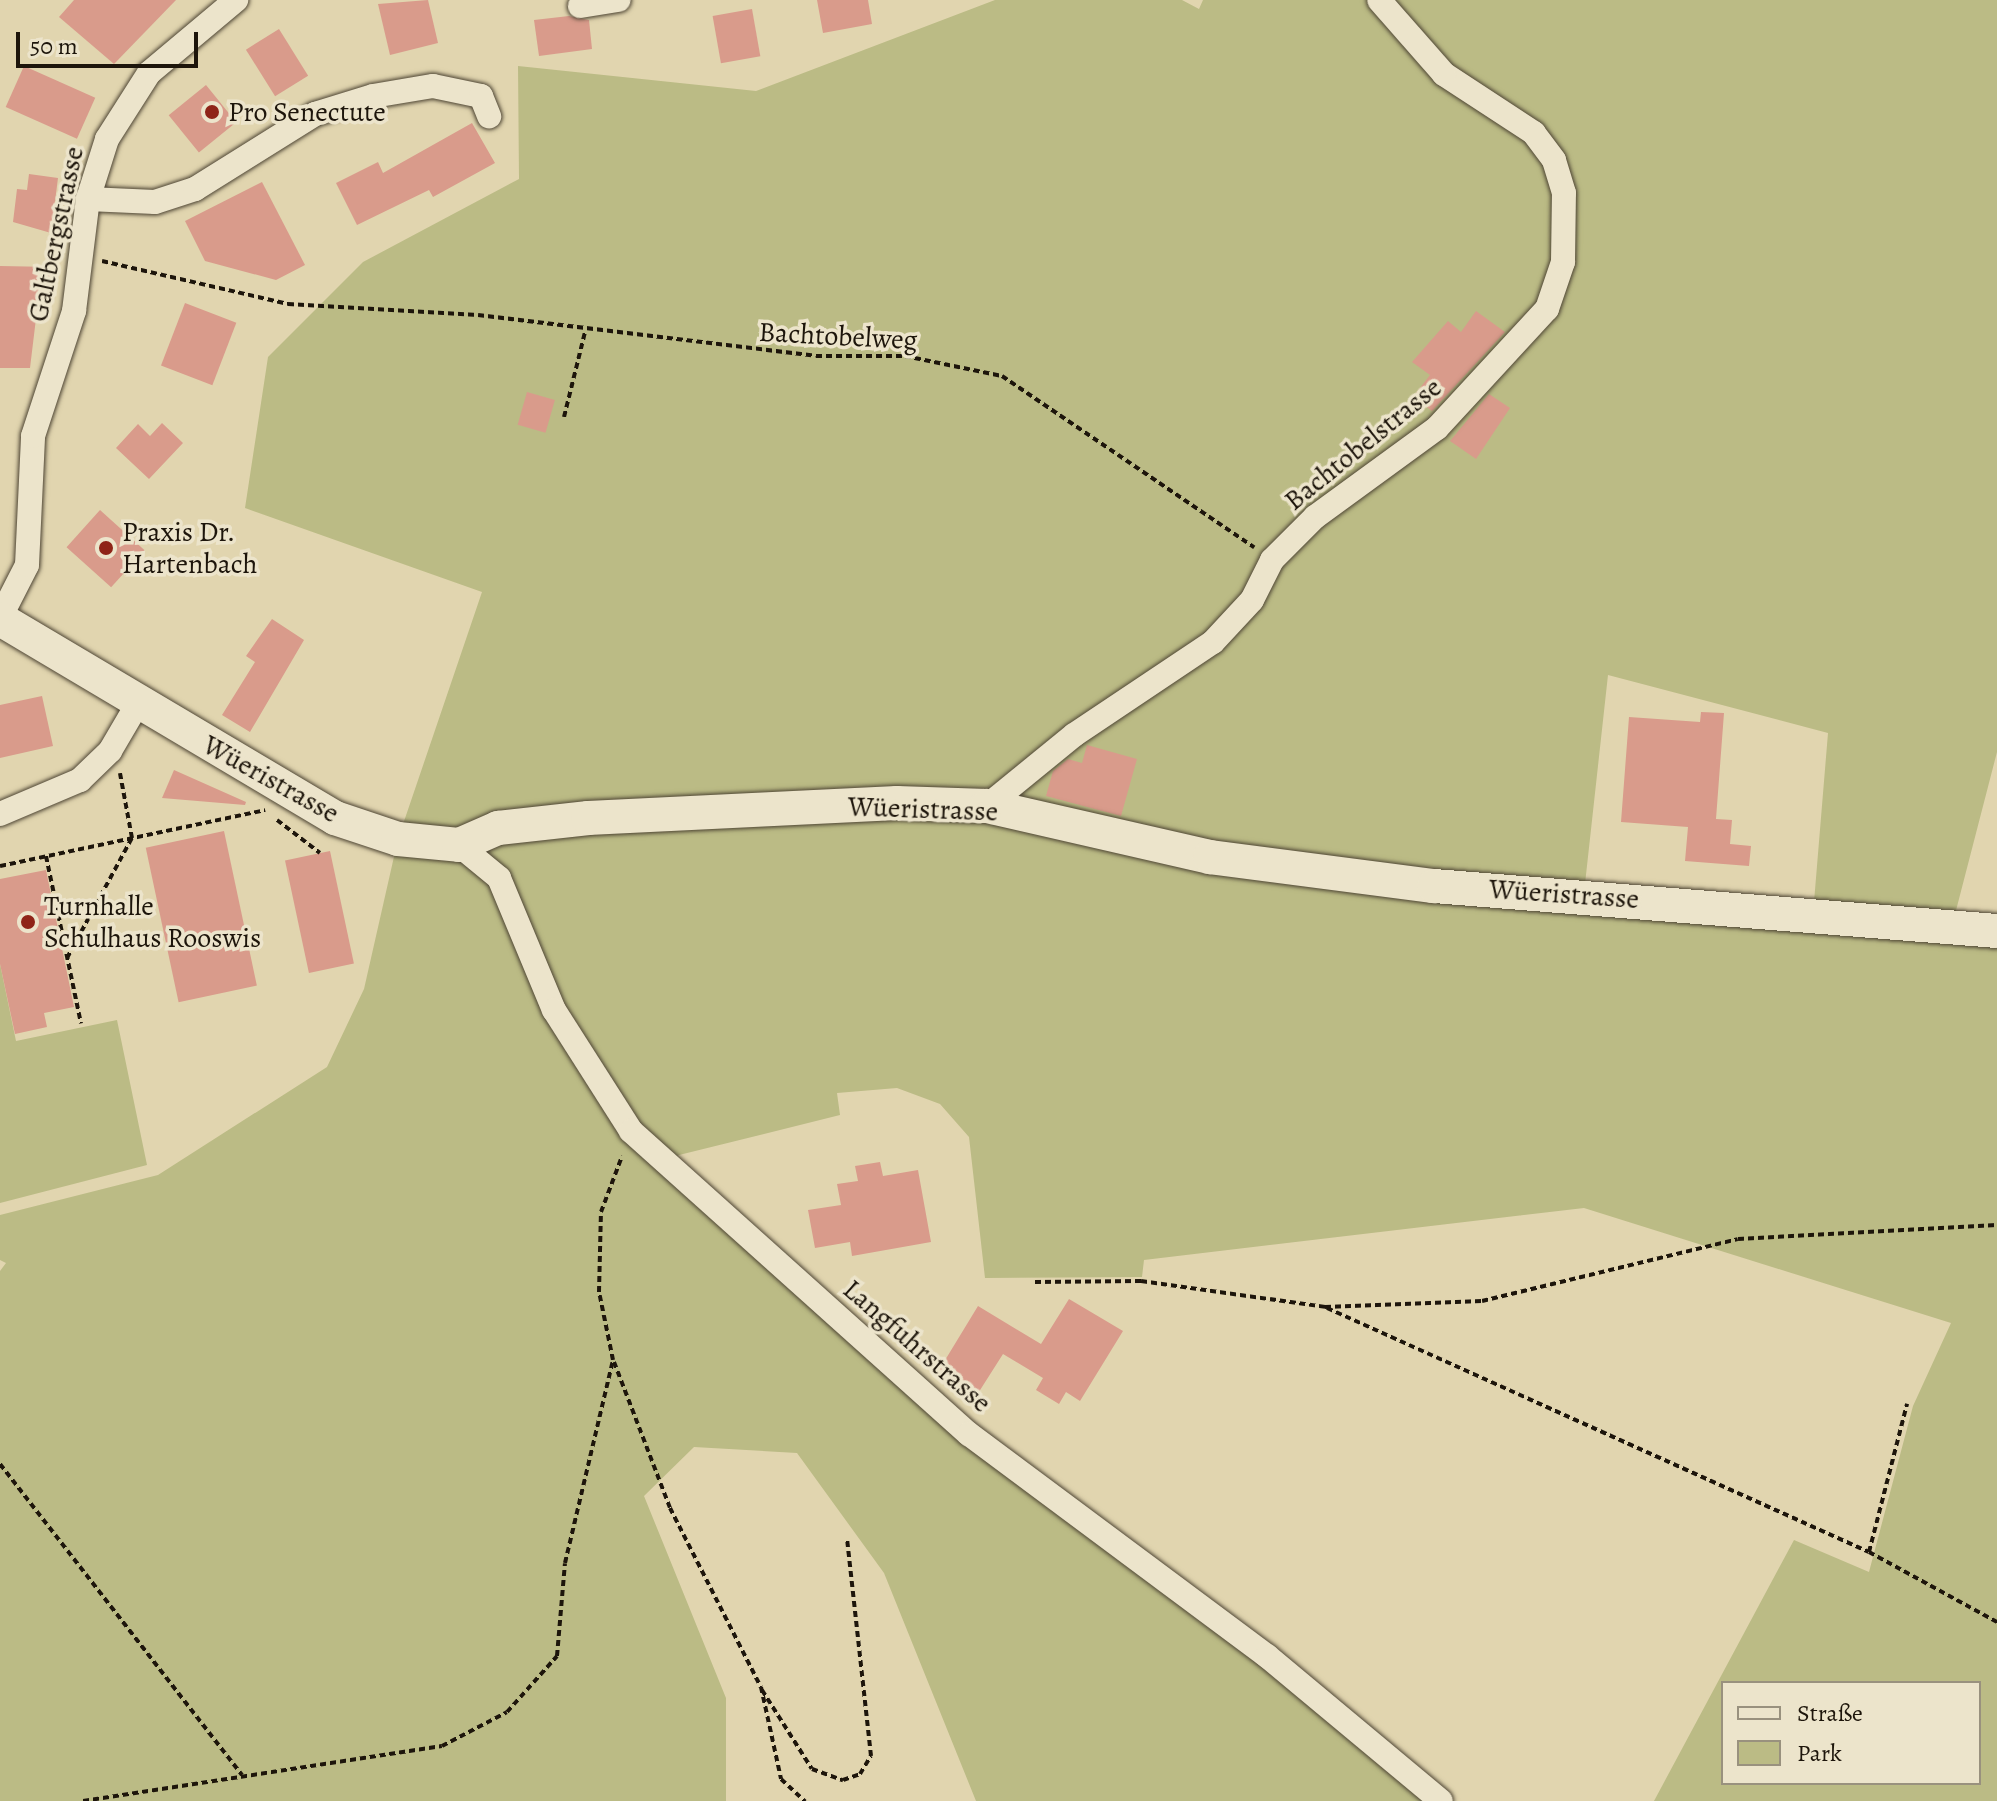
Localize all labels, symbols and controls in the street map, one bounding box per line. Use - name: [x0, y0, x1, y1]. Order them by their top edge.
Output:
- scale bar: [20, 16, 202, 66]
- text: 50 m: [30, 30, 78, 62]
- place label: Pro Senectute: [228, 95, 386, 129]
- marker: Pro Senectute: [203, 103, 221, 121]
- street label: Galtbergstrasse: [21, 143, 91, 325]
- street label: Bachtobelweg: [758, 315, 918, 357]
- street label: Bachtobelstrasse: [1278, 370, 1448, 518]
- place label: Praxis Dr. Hartenbach: [122, 515, 258, 581]
- marker: Praxis Dr. Hartenbach: [97, 539, 115, 557]
- street label: Wüeristrasse: [197, 728, 345, 830]
- street label: Wüeristrasse: [847, 790, 999, 828]
- street label: Wüeristrasse: [1488, 872, 1640, 916]
- place label: Turnhalle Schulhaus Rooswis: [44, 889, 261, 955]
- marker: Turnhalle Schulhaus Rooswis: [19, 913, 37, 931]
- street label: Langfuhrstrasse: [836, 1272, 998, 1420]
- legend: [1721, 1681, 1981, 1785]
- text: Straße: [1797, 1697, 1863, 1729]
- text: Park: [1797, 1737, 1842, 1769]

